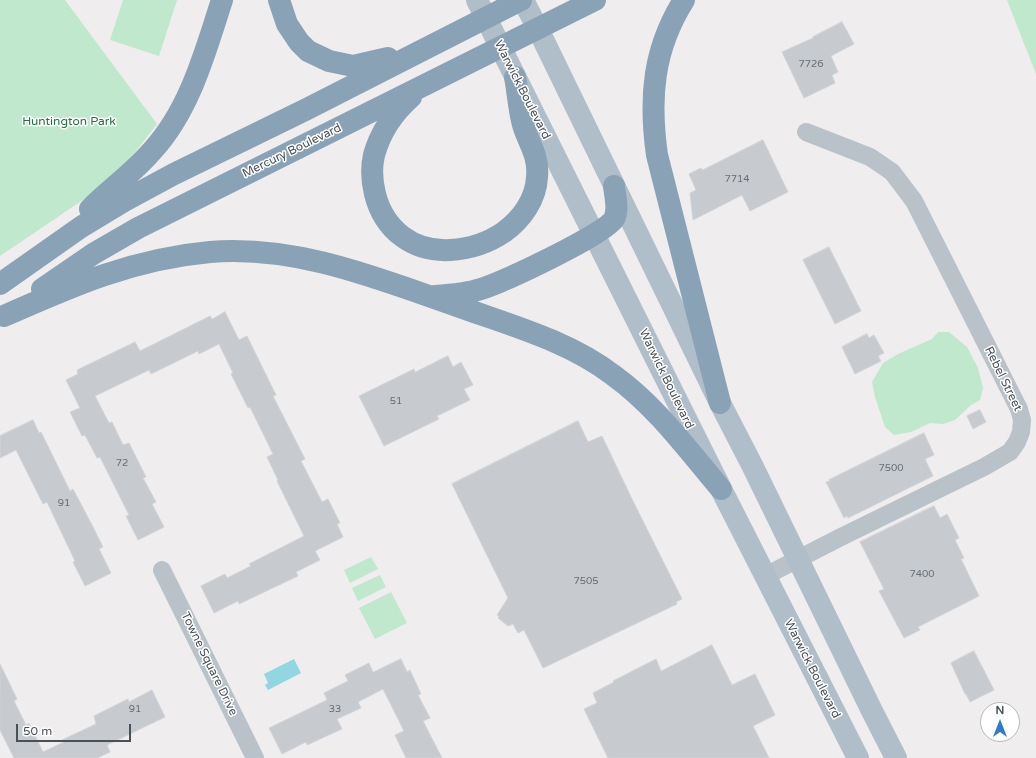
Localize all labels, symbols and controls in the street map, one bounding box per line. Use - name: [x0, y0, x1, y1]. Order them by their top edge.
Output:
- street label: Warwick Boulevard: [491, 38, 553, 142]
- house number: 7726: [798, 58, 824, 70]
- park label: Huntington Park: [22, 115, 116, 129]
- street label: Mercury Boulevard: [240, 121, 344, 181]
- house number: 7714: [724, 173, 750, 185]
- street label: Warwick Boulevard: [636, 327, 696, 431]
- street label: Rebel Street: [981, 344, 1025, 414]
- house number: 51: [390, 395, 402, 407]
- house number: 72: [116, 457, 128, 469]
- house number: 7500: [878, 462, 904, 474]
- house number: 91: [58, 497, 70, 509]
- house number: 7400: [909, 568, 935, 580]
- house number: 7505: [573, 575, 599, 587]
- street label: Towne Square Drive: [178, 610, 240, 718]
- street label: Warwick Boulevard: [781, 617, 843, 721]
- north arrow: [980, 702, 1020, 742]
- house number: 91: [129, 703, 141, 715]
- house number: 33: [329, 703, 341, 715]
- text: N: [996, 704, 1004, 717]
- scale bar: [18, 716, 133, 742]
- text: 50 m: [23, 724, 52, 738]

